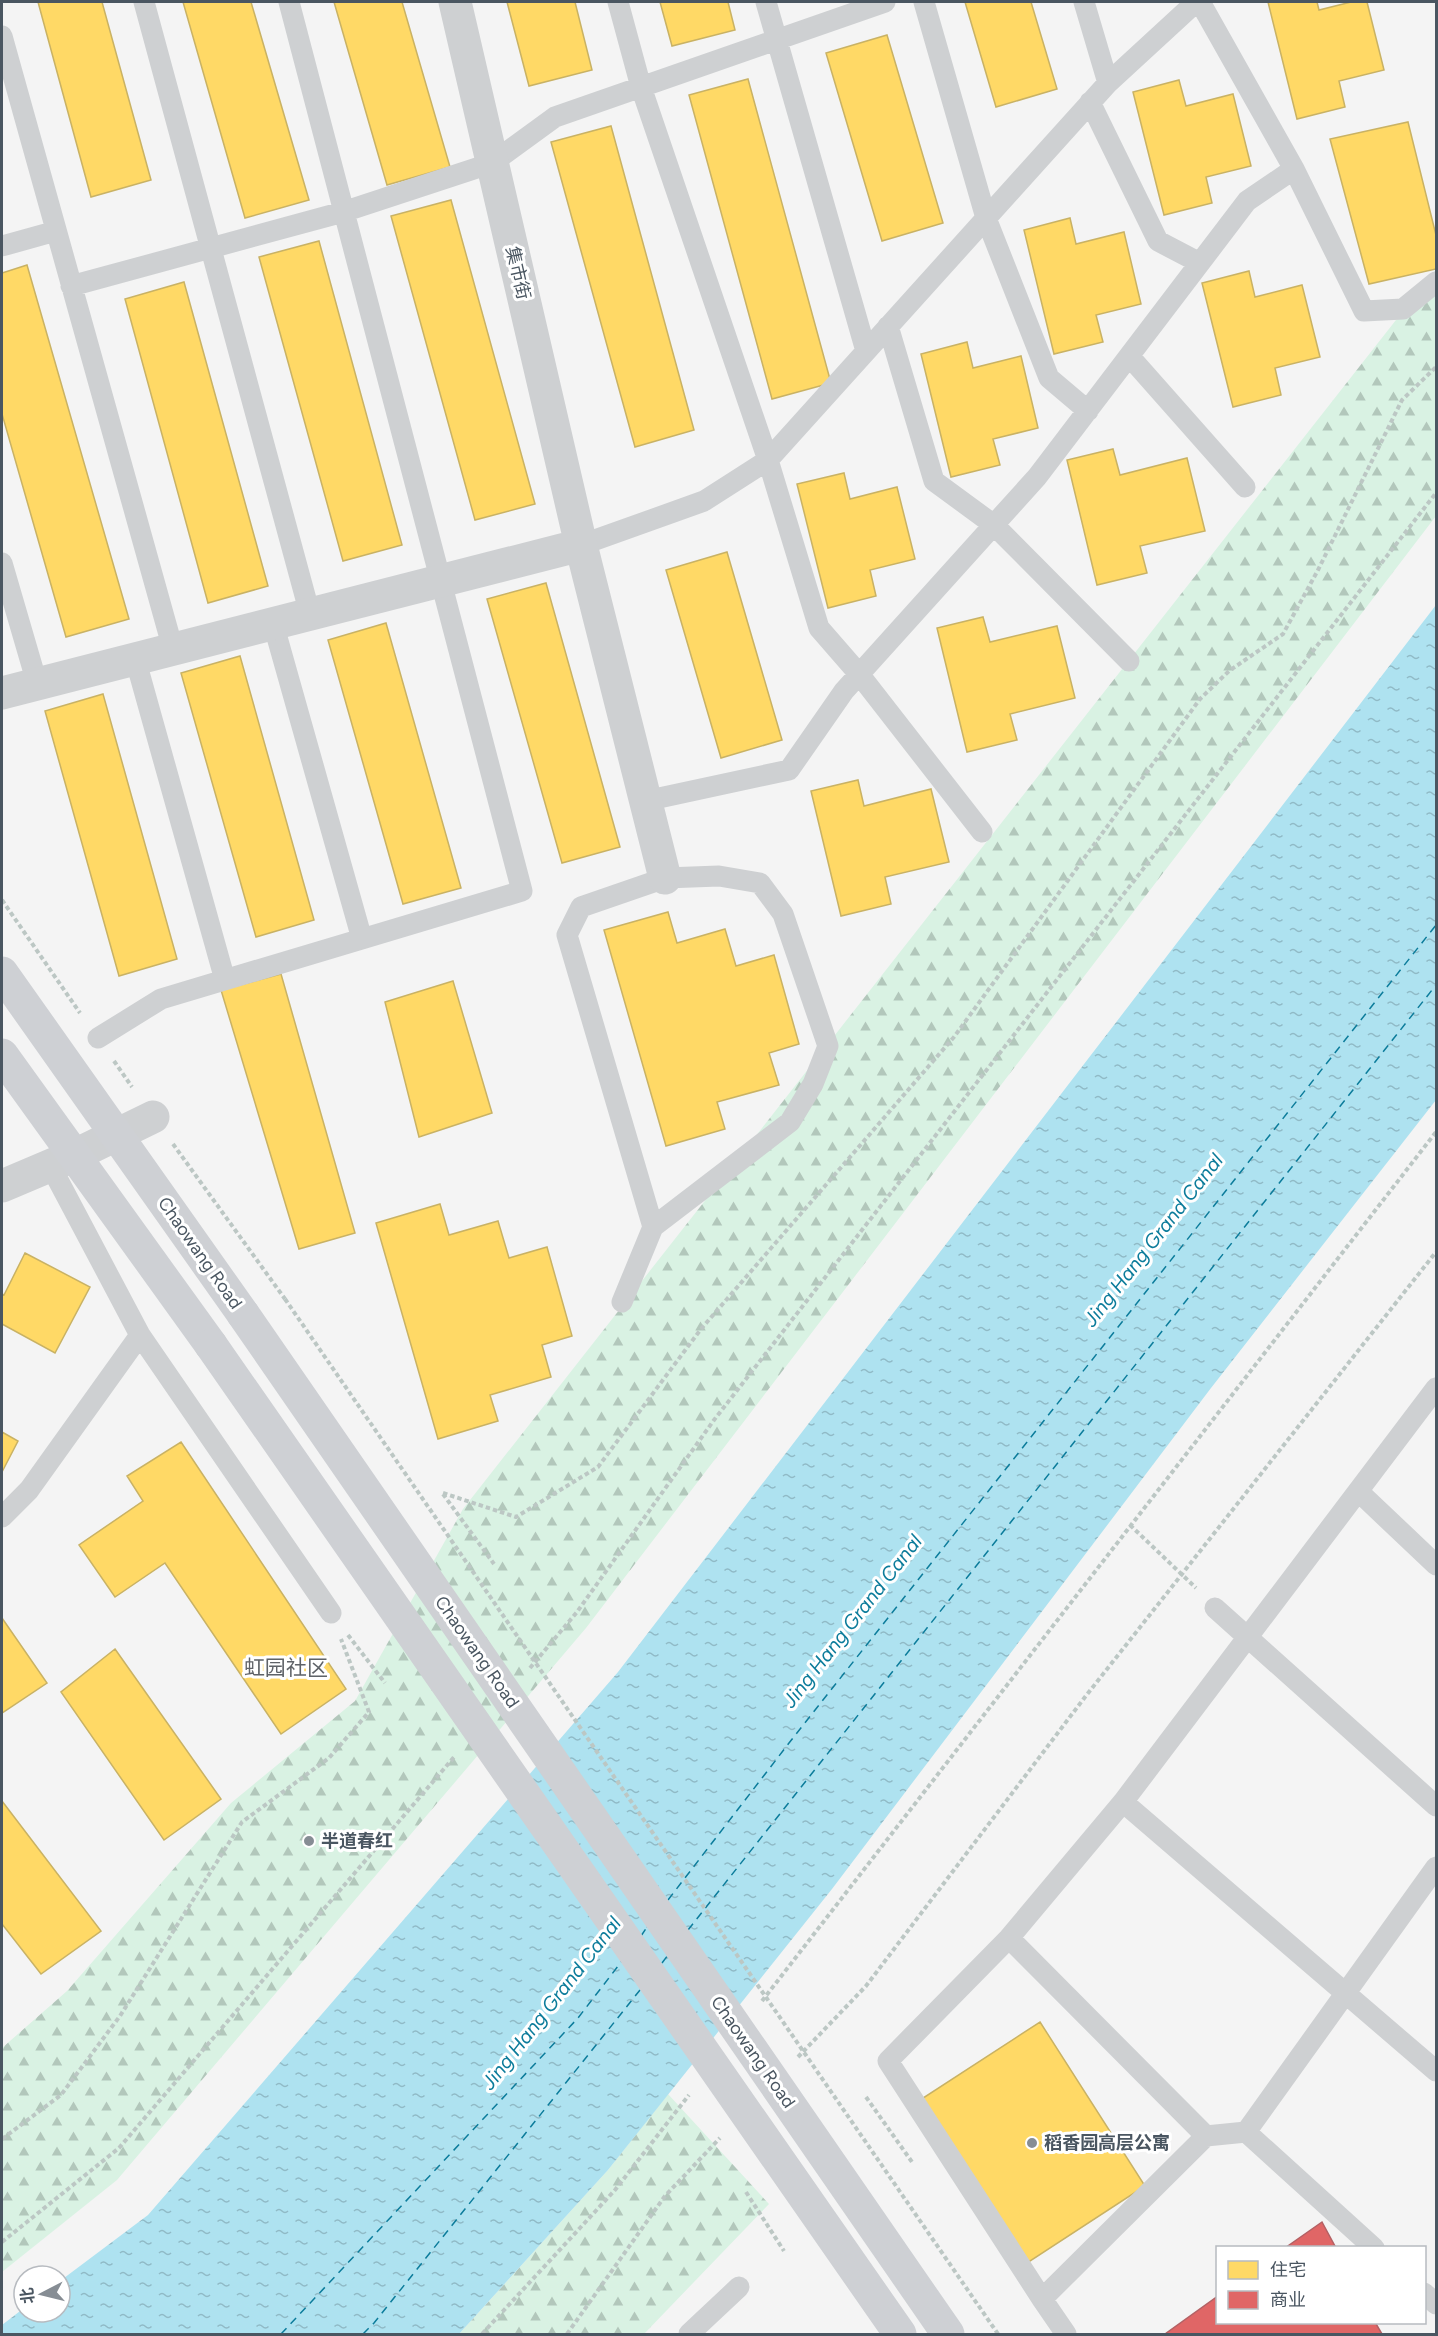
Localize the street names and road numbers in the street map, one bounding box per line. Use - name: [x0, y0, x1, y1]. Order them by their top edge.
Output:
- street label: 集市街: [501, 244, 535, 302]
- street label: Chaowang Road: [153, 1193, 247, 1313]
- street label: Chaowang Road: [430, 1592, 524, 1712]
- street label: Chaowang Road: [706, 1992, 800, 2112]

